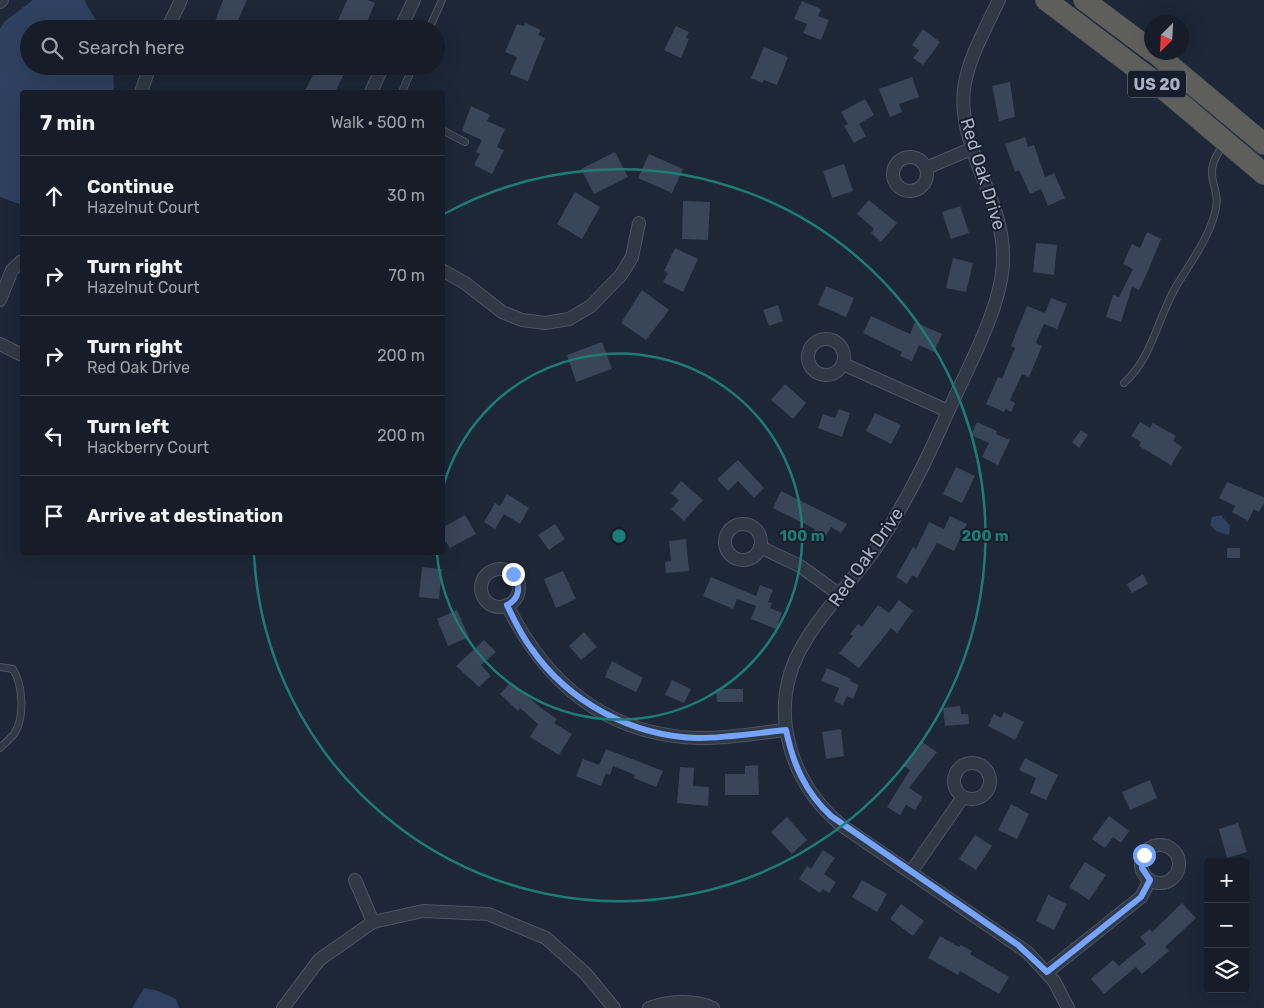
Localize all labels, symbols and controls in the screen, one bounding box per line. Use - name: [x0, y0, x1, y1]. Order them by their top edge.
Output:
- north arrow: [1144, 15, 1189, 60]
- search box: [20, 20, 445, 75]
- icon: search: [38, 34, 66, 62]
- text: Search here: [78, 36, 185, 59]
- road number: US 20: [1128, 70, 1186, 98]
- text: 7 min: [40, 110, 95, 135]
- text: Walk · 500 m: [331, 113, 425, 132]
- street label: Red Oak Drive: [956, 115, 1010, 233]
- text: Continue: [87, 175, 174, 198]
- icon: ahead: [40, 182, 68, 210]
- text: 30 m: [387, 186, 425, 205]
- text: Hazelnut Court: [87, 198, 199, 217]
- text: Turn right: [87, 255, 182, 278]
- icon: right: [40, 262, 68, 290]
- text: 70 m: [388, 266, 425, 285]
- text: Hazelnut Court: [87, 278, 199, 297]
- text: Turn right: [87, 335, 182, 358]
- icon: right: [40, 342, 68, 370]
- text: 200 m: [377, 346, 425, 365]
- text: Red Oak Drive: [87, 358, 190, 377]
- text: Turn left: [87, 415, 169, 438]
- icon: left: [40, 422, 68, 450]
- text: 200 m: [377, 426, 425, 445]
- text: Hackberry Court: [87, 438, 209, 457]
- icon: arrive: [40, 502, 68, 530]
- street label: Red Oak Drive: [824, 503, 908, 611]
- text: Arrive at destination: [87, 504, 283, 527]
- centre of rings: [610, 527, 628, 545]
- text: 100 m: [780, 527, 824, 545]
- text: 200 m: [961, 527, 1009, 545]
- route end: [502, 563, 525, 586]
- route start: [1133, 844, 1156, 867]
- map controls: [1204, 858, 1249, 993]
- button: +: [1204, 858, 1249, 903]
- button: −: [1204, 903, 1249, 948]
- button: layers: [1204, 948, 1249, 993]

